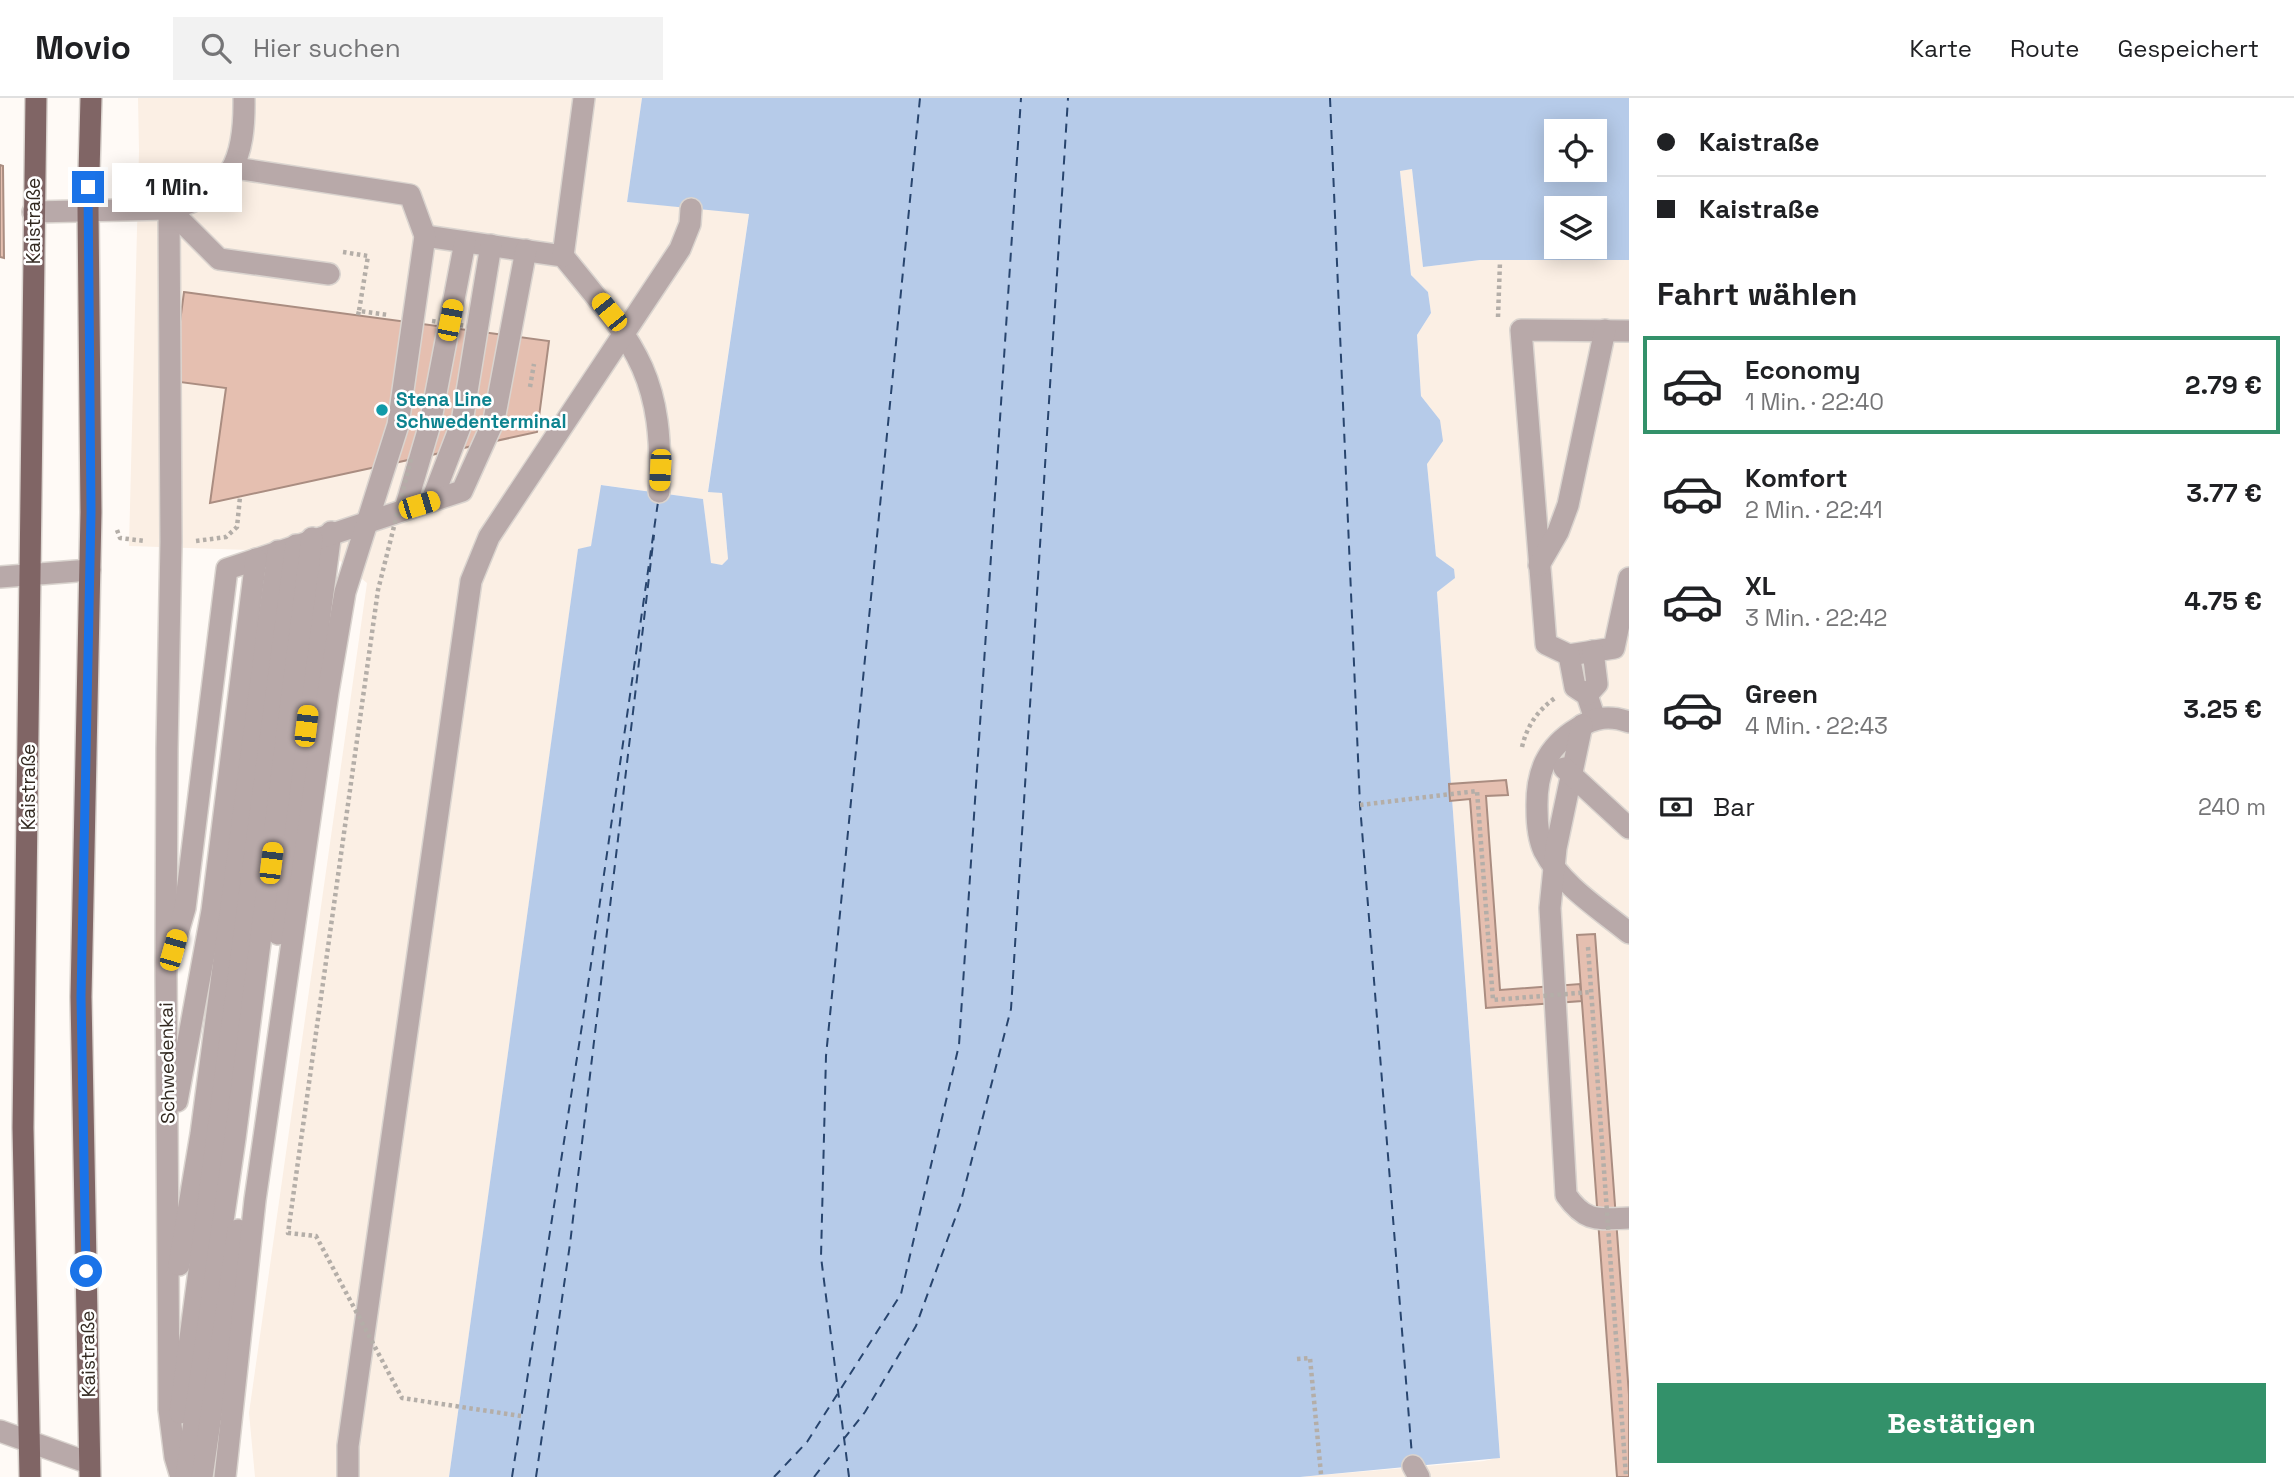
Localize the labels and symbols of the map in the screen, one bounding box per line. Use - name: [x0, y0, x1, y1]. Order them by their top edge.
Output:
- callout: 1 Min.: [112, 162, 242, 212]
- route end: [72, 171, 104, 203]
- street label: Kaistraße: [21, 178, 46, 264]
- car: [588, 289, 631, 335]
- car: [436, 297, 465, 343]
- place label: Stena Line Schwedenterminal: [396, 387, 567, 434]
- marker: Stena Line Schwedenterminal: [374, 402, 390, 418]
- car: [649, 448, 672, 492]
- car: [396, 489, 443, 521]
- car: [294, 704, 319, 748]
- street label: Kaistraße: [16, 744, 41, 830]
- car: [259, 841, 284, 885]
- car: [158, 927, 189, 973]
- street label: Schwedenkai: [153, 1002, 181, 1124]
- route start: [70, 1255, 102, 1287]
- street label: Kaistraße: [75, 1310, 101, 1398]

